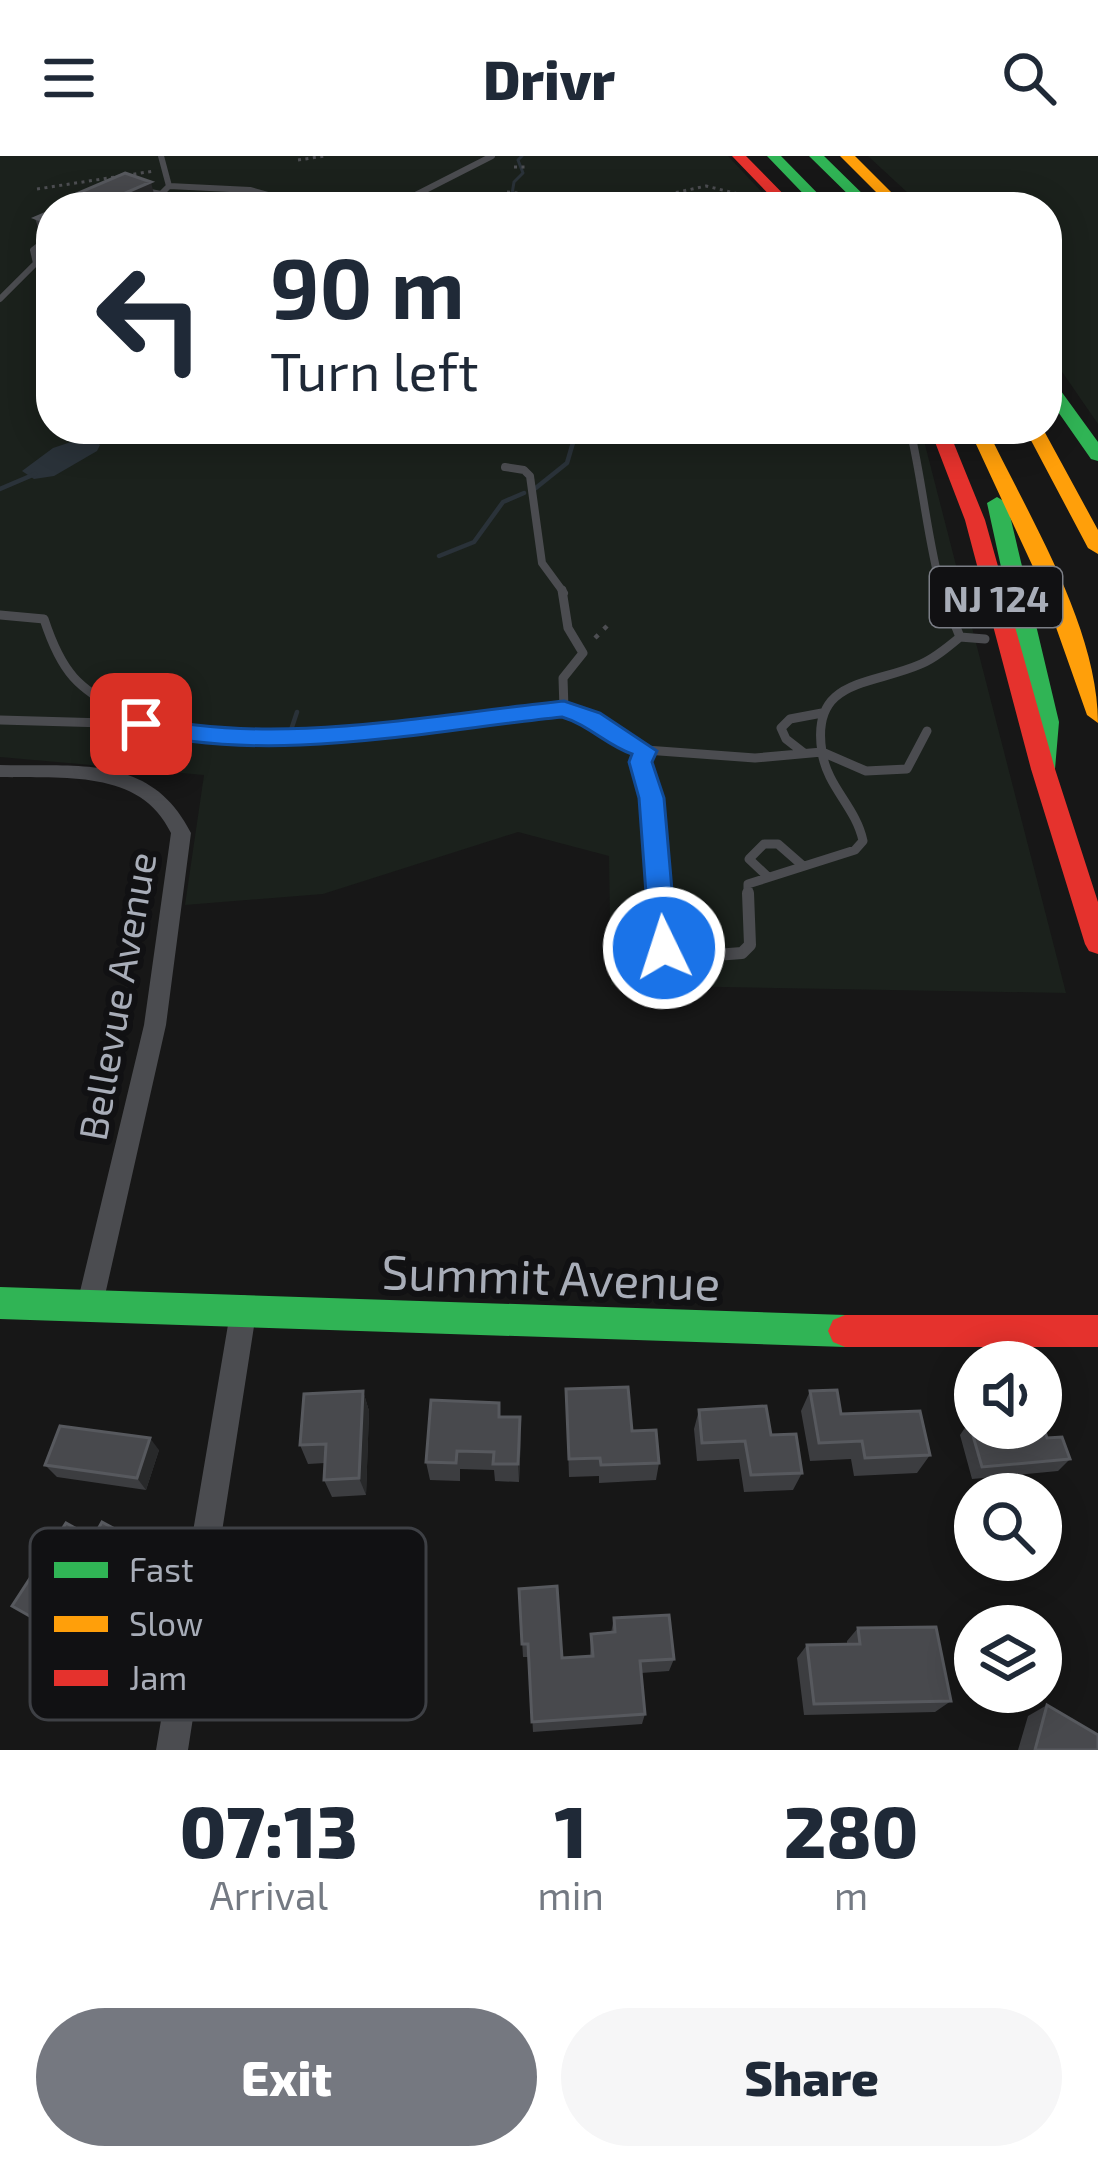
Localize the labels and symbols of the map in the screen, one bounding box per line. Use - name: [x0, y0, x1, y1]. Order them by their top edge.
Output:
- road number: NJ 124: [930, 567, 1062, 627]
- pin: [90, 673, 192, 775]
- street label: Bellevue Avenue: [68, 848, 164, 1144]
- position arrow: [601, 885, 727, 1011]
- street label: Summit Avenue: [381, 1241, 721, 1311]
- legend: [30, 1528, 426, 1720]
- text: Fast: [129, 1549, 193, 1589]
- text: Slow: [129, 1603, 203, 1643]
- text: Jam: [129, 1657, 187, 1697]

